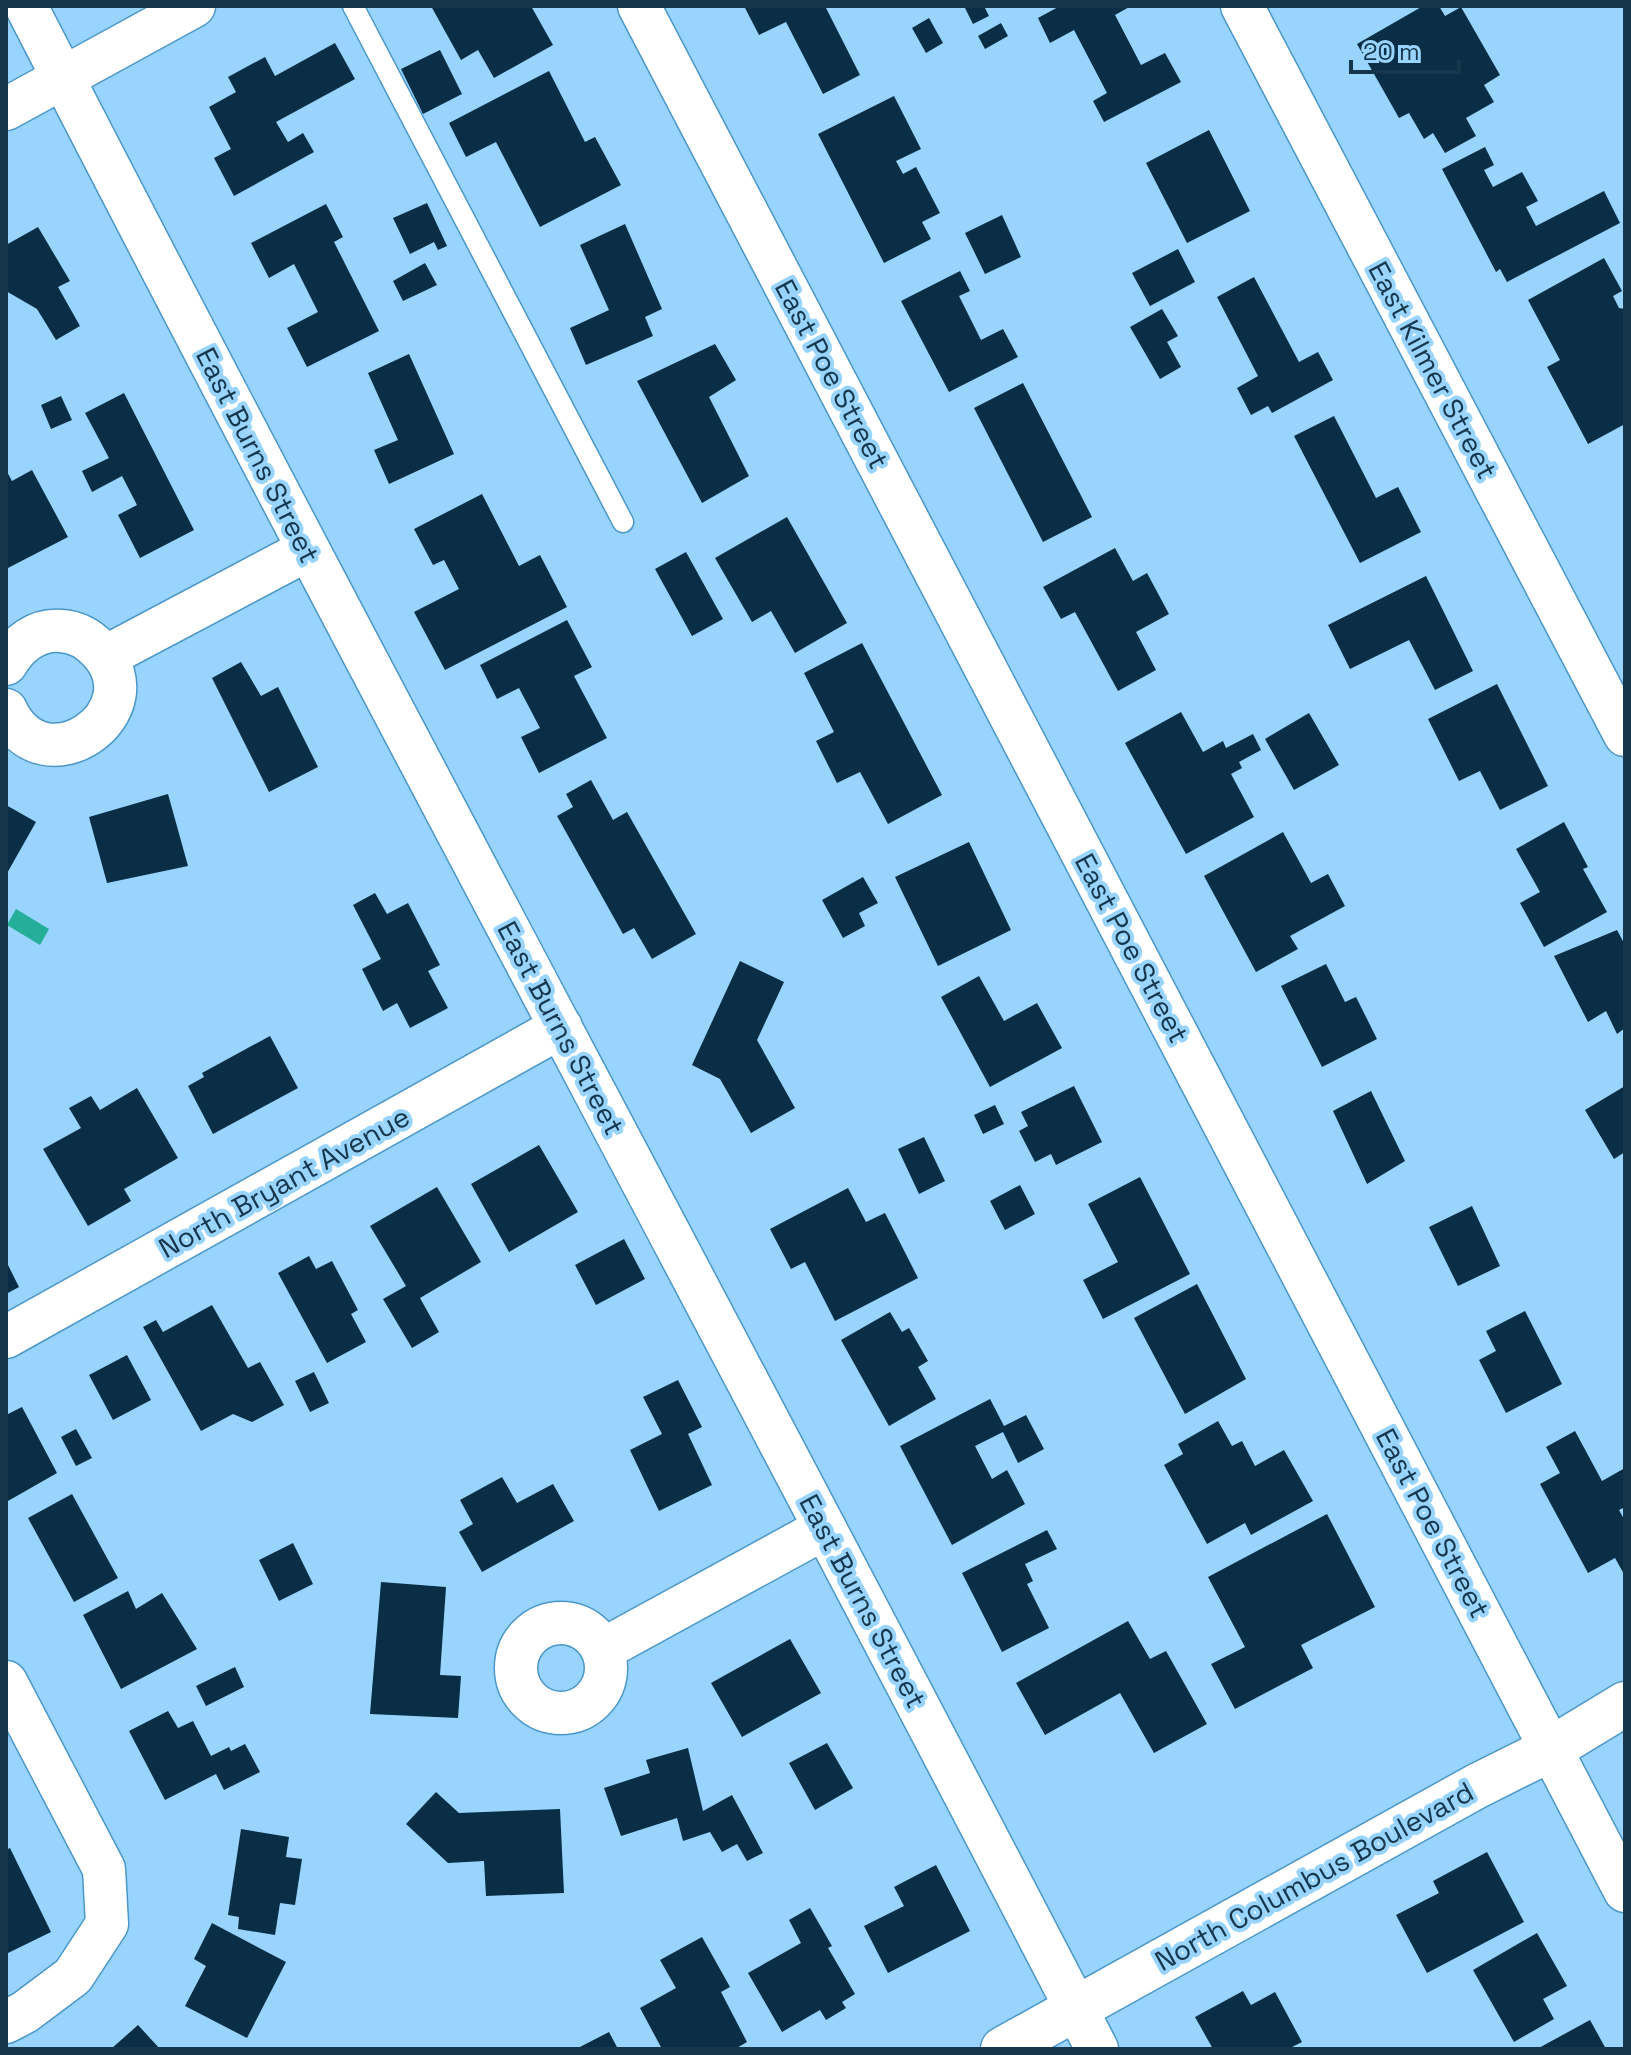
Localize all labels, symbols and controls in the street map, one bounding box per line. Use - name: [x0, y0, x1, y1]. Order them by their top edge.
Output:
- scale bar: [1351, 24, 1459, 74]
- text: 20 m: [1363, 36, 1420, 67]
- street label: East Kilmer Street: [1361, 255, 1505, 485]
- street label: East Poe Street: [767, 273, 897, 475]
- street label: East Burns Street: [188, 341, 328, 569]
- street label: East Poe Street: [1067, 847, 1197, 1049]
- street label: East Burns Street: [489, 915, 633, 1141]
- street label: North Bryant Avenue: [152, 1098, 416, 1266]
- street label: East Poe Street: [1368, 1422, 1498, 1624]
- street label: East Burns Street: [791, 1488, 935, 1714]
- street label: North Columbus Boulevard: [1148, 1773, 1480, 1979]

